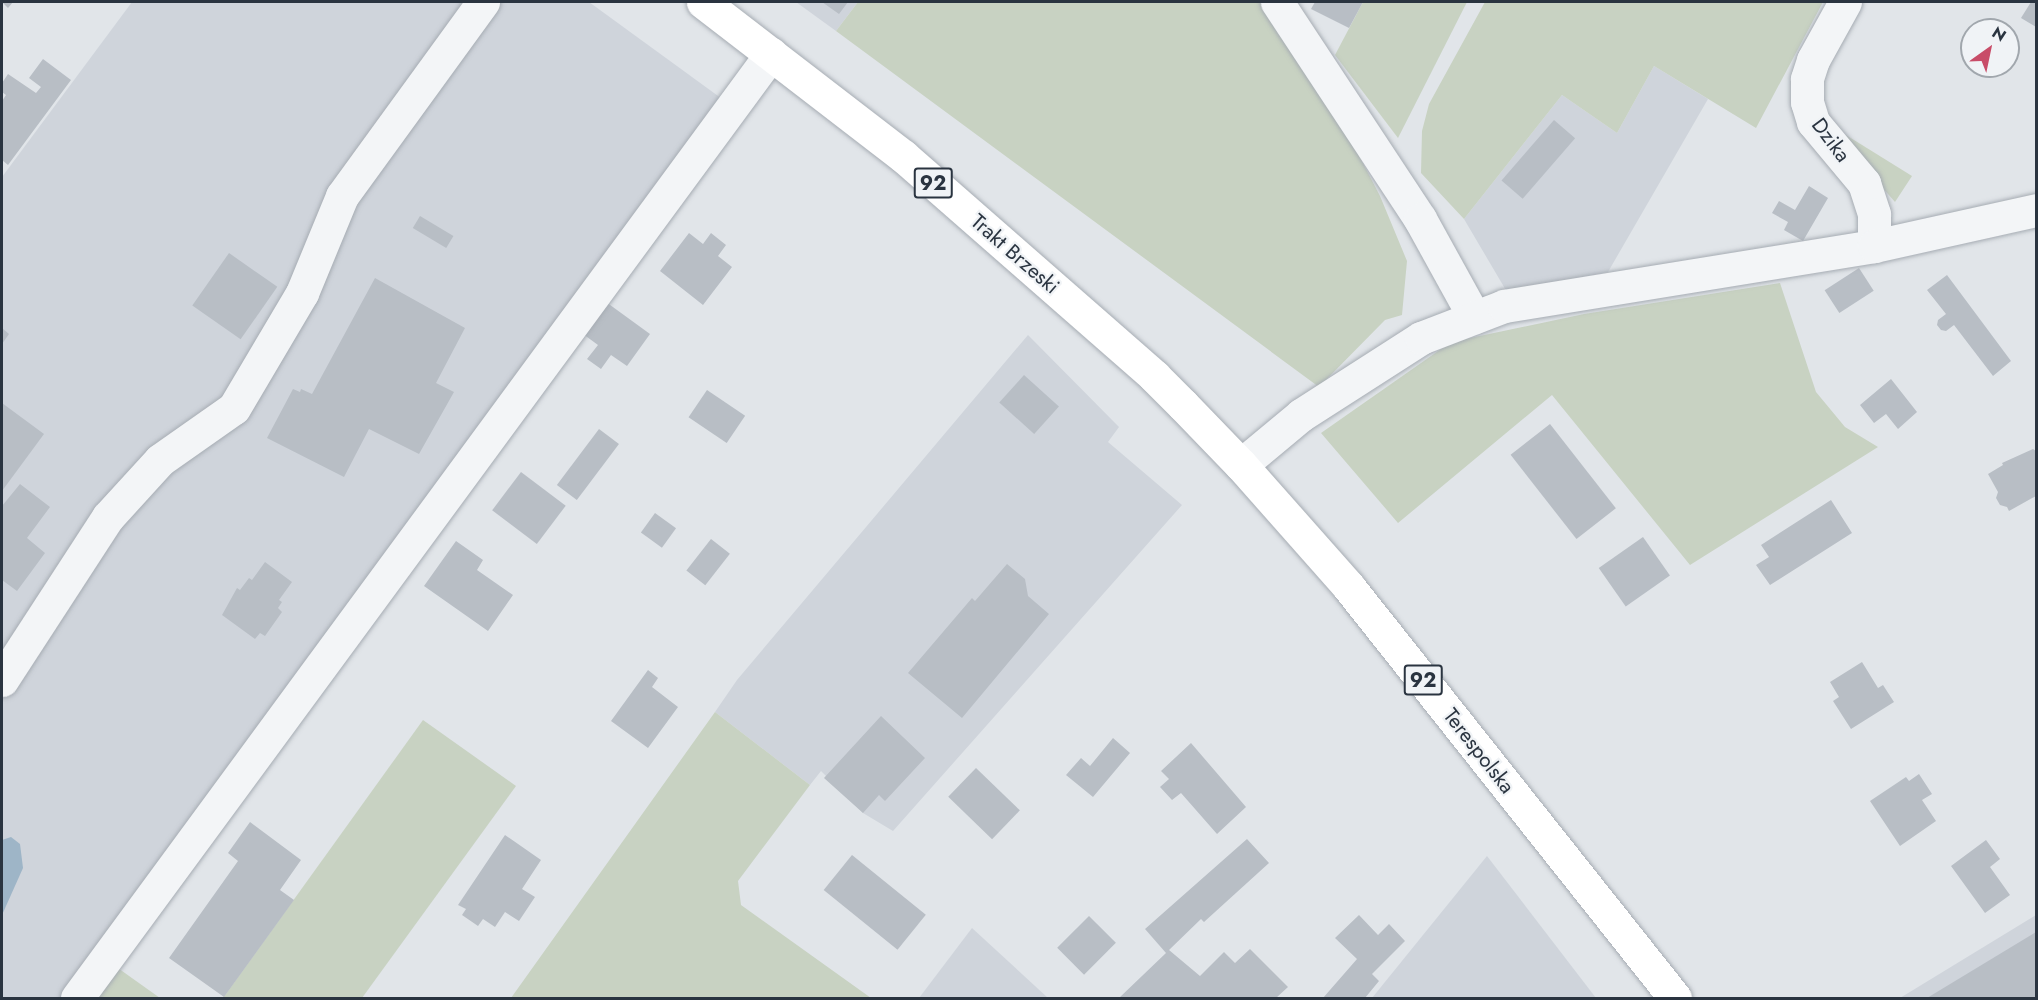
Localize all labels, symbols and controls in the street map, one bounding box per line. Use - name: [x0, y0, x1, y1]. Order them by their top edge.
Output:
- north arrow: [1960, 18, 2020, 78]
- text: N: [1987, 21, 2011, 47]
- street label: Dzika: [1806, 113, 1856, 167]
- road number: 92: [914, 166, 952, 200]
- street label: Trakt Brzeski: [966, 209, 1064, 299]
- road number: 92: [1404, 663, 1442, 697]
- street label: Terespolska: [1438, 704, 1520, 798]

